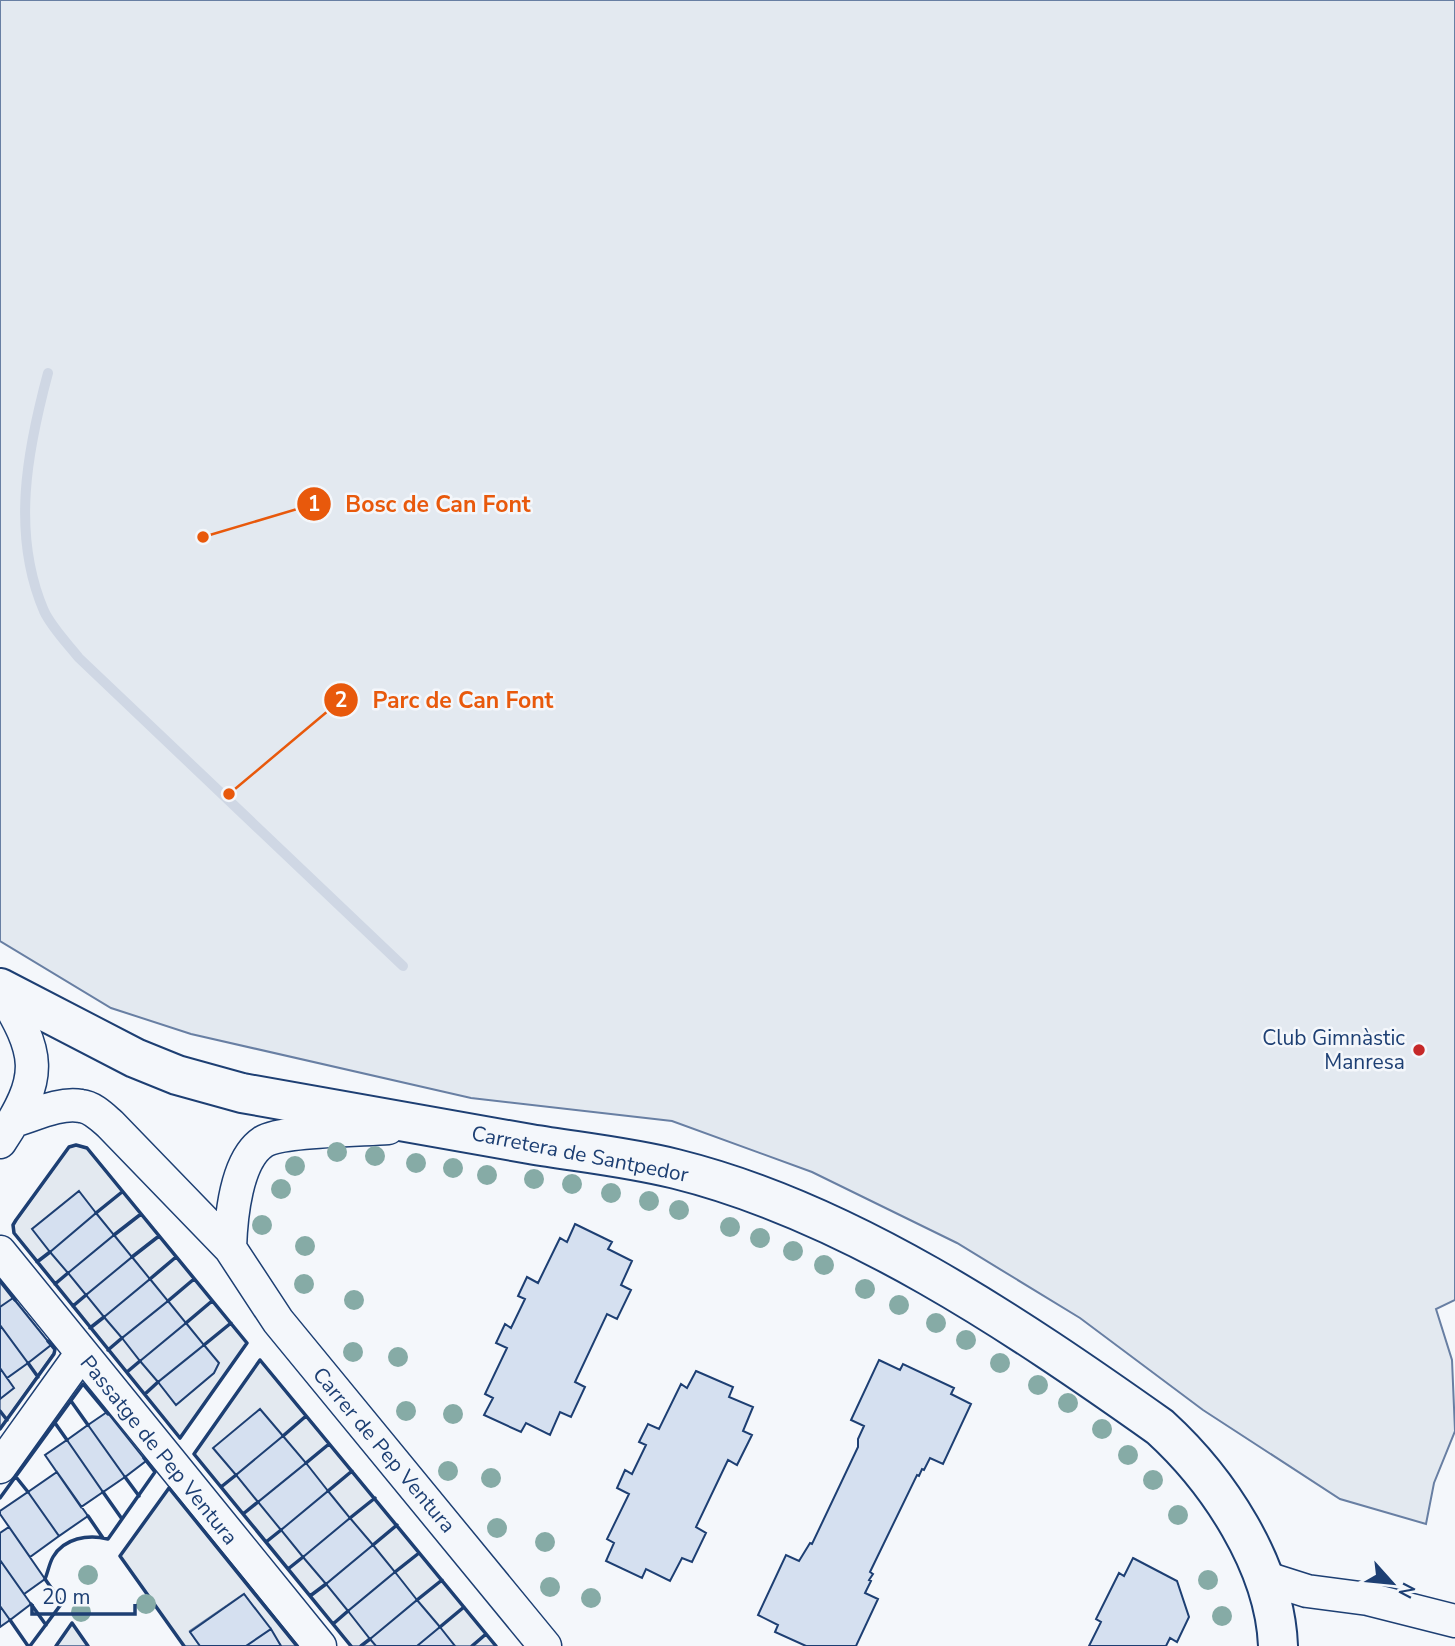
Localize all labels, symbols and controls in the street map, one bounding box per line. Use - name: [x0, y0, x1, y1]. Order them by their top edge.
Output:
- callout: Bosc de Can Font: [296, 482, 545, 526]
- text: Bosc de Can Font: [345, 489, 531, 520]
- text: 1: [308, 490, 320, 518]
- callout: Parc de Can Font: [323, 678, 567, 722]
- text: Parc de Can Font: [373, 685, 554, 716]
- text: 2: [335, 686, 347, 714]
- place label: Club Gimnàstic Manresa: [1262, 1024, 1405, 1076]
- marker: Club Gimnàstic Manresa: [1411, 1042, 1427, 1058]
- street label: Carretera de Santpedor: [469, 1119, 691, 1189]
- street label: Passatge de Pep Ventura: [74, 1350, 244, 1550]
- street label: Carrer de Pep Ventura: [306, 1361, 462, 1539]
- north arrow: [1357, 1548, 1427, 1618]
- scale bar: [32, 1572, 135, 1616]
- text: N: [1391, 1578, 1421, 1603]
- text: 20 m: [42, 1583, 91, 1611]

